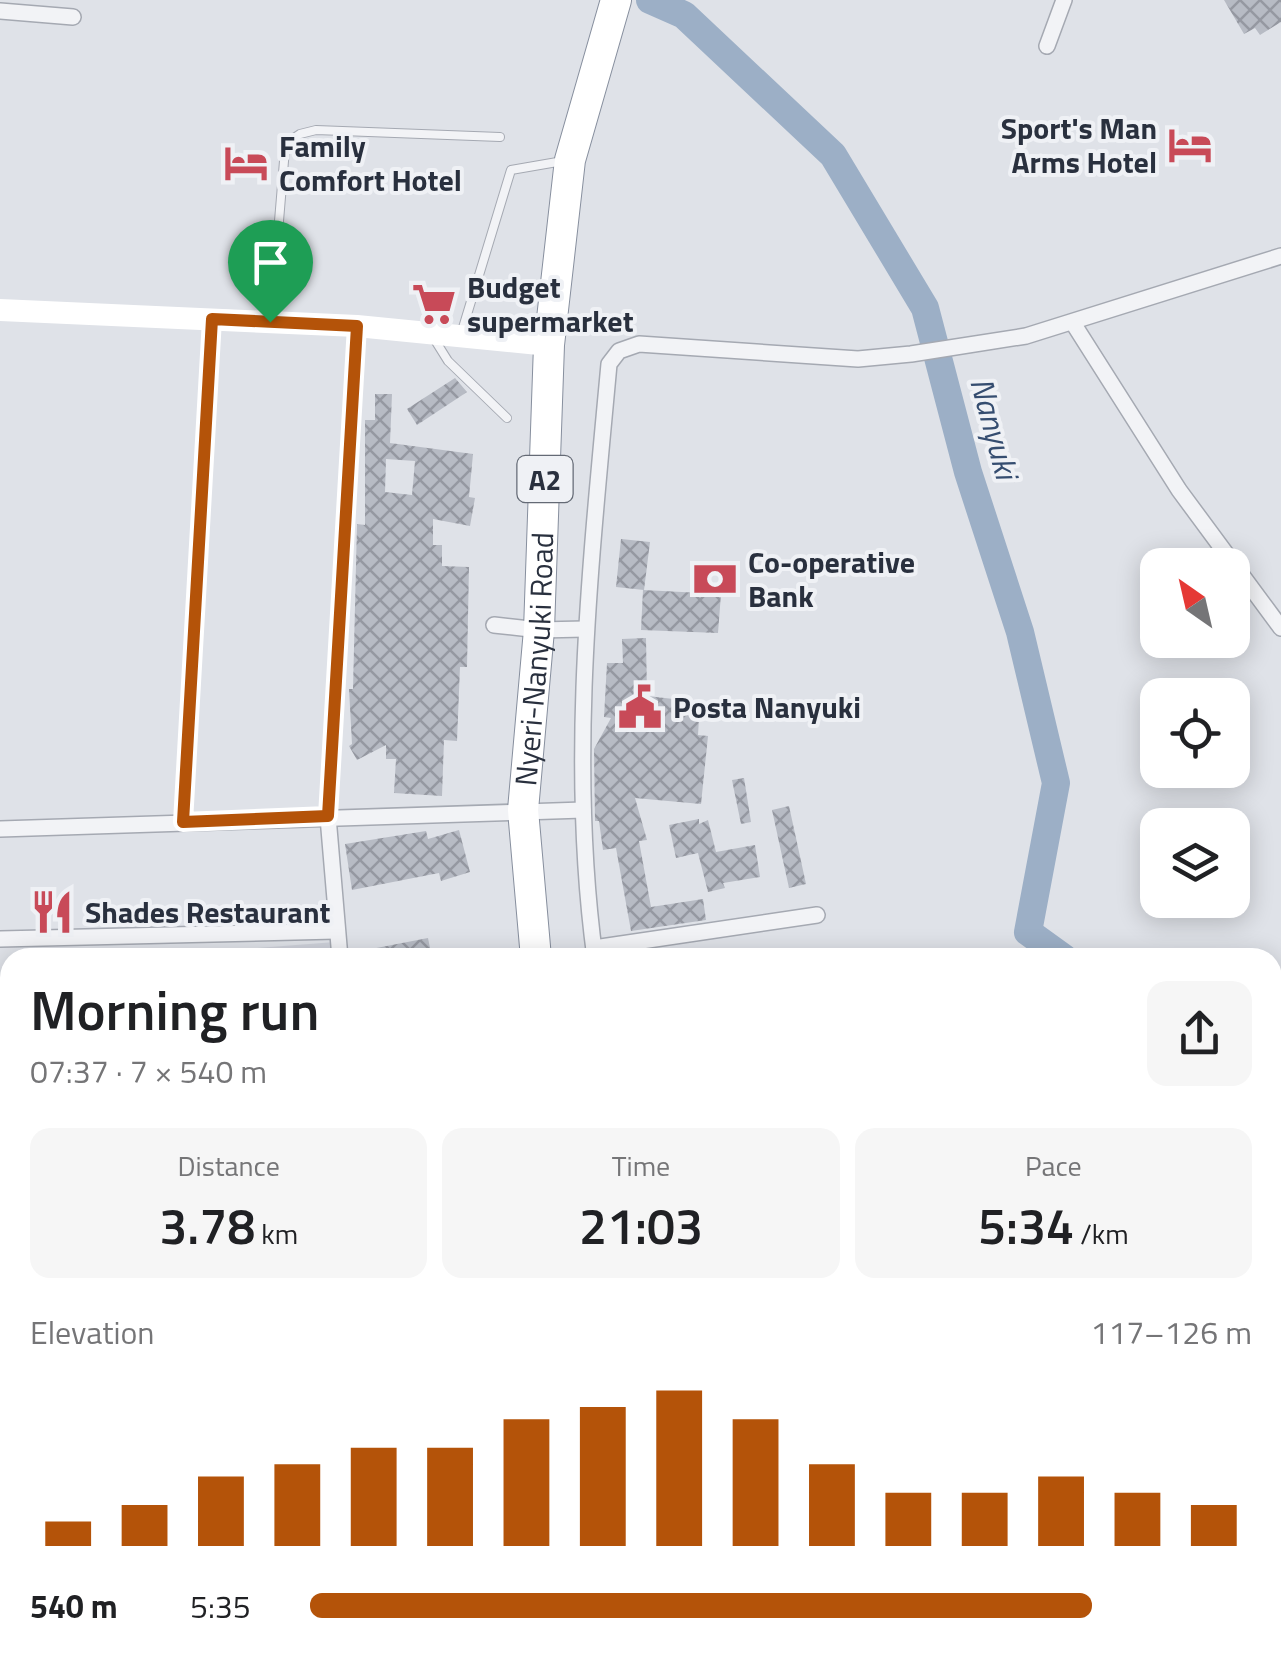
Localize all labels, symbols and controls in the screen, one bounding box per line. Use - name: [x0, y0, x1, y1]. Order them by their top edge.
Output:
- place label: Sport's Man Arms Hotel: [1001, 105, 1157, 185]
- hotel icon: Sport's Man Arms Hotel: [1166, 121, 1214, 169]
- place label: Family Comfort Hotel: [279, 123, 462, 203]
- hotel icon: Family Comfort Hotel: [222, 139, 270, 187]
- pin: [228, 220, 313, 323]
- icon: arrive: [243, 235, 298, 290]
- place label: Budget supermarket: [467, 264, 634, 344]
- supermarket icon: Budget supermarket: [410, 280, 458, 328]
- water label: Nanyuki: [958, 372, 1032, 487]
- road number: A2: [518, 456, 572, 502]
- street label: Nyeri-Nanyuki Road: [502, 532, 565, 788]
- place label: Co-operative Bank: [748, 539, 915, 619]
- north arrow: [1140, 548, 1250, 658]
- map controls: [1140, 548, 1250, 918]
- bank icon: Co-operative Bank: [691, 555, 739, 603]
- button: locate: [1140, 678, 1250, 788]
- public building icon: Posta Nanyuki: [616, 683, 664, 731]
- place label: Posta Nanyuki: [673, 684, 861, 730]
- button: layers: [1140, 808, 1250, 918]
- restaurant icon: Shades Restaurant: [28, 888, 76, 936]
- place label: Shades Restaurant: [85, 889, 331, 935]
- text: Morning run: [30, 968, 319, 1051]
- button: share: [1147, 981, 1252, 1086]
- text: 07:37 · 7 × 540 m: [30, 1047, 267, 1095]
- text: Distance: [178, 1144, 280, 1187]
- text: Time: [612, 1144, 670, 1187]
- text: Pace: [1025, 1144, 1082, 1187]
- text: 3.78: [159, 1187, 255, 1263]
- text: 21:03: [579, 1187, 703, 1263]
- text: 5:34: [978, 1187, 1074, 1263]
- text: km: [255, 1212, 298, 1255]
- text: /km: [1074, 1212, 1129, 1255]
- text: Elevation: [30, 1308, 154, 1356]
- text: 117–126 m: [1090, 1308, 1252, 1356]
- text: 540 m: [30, 1582, 118, 1630]
- text: 5:35: [190, 1582, 251, 1630]

